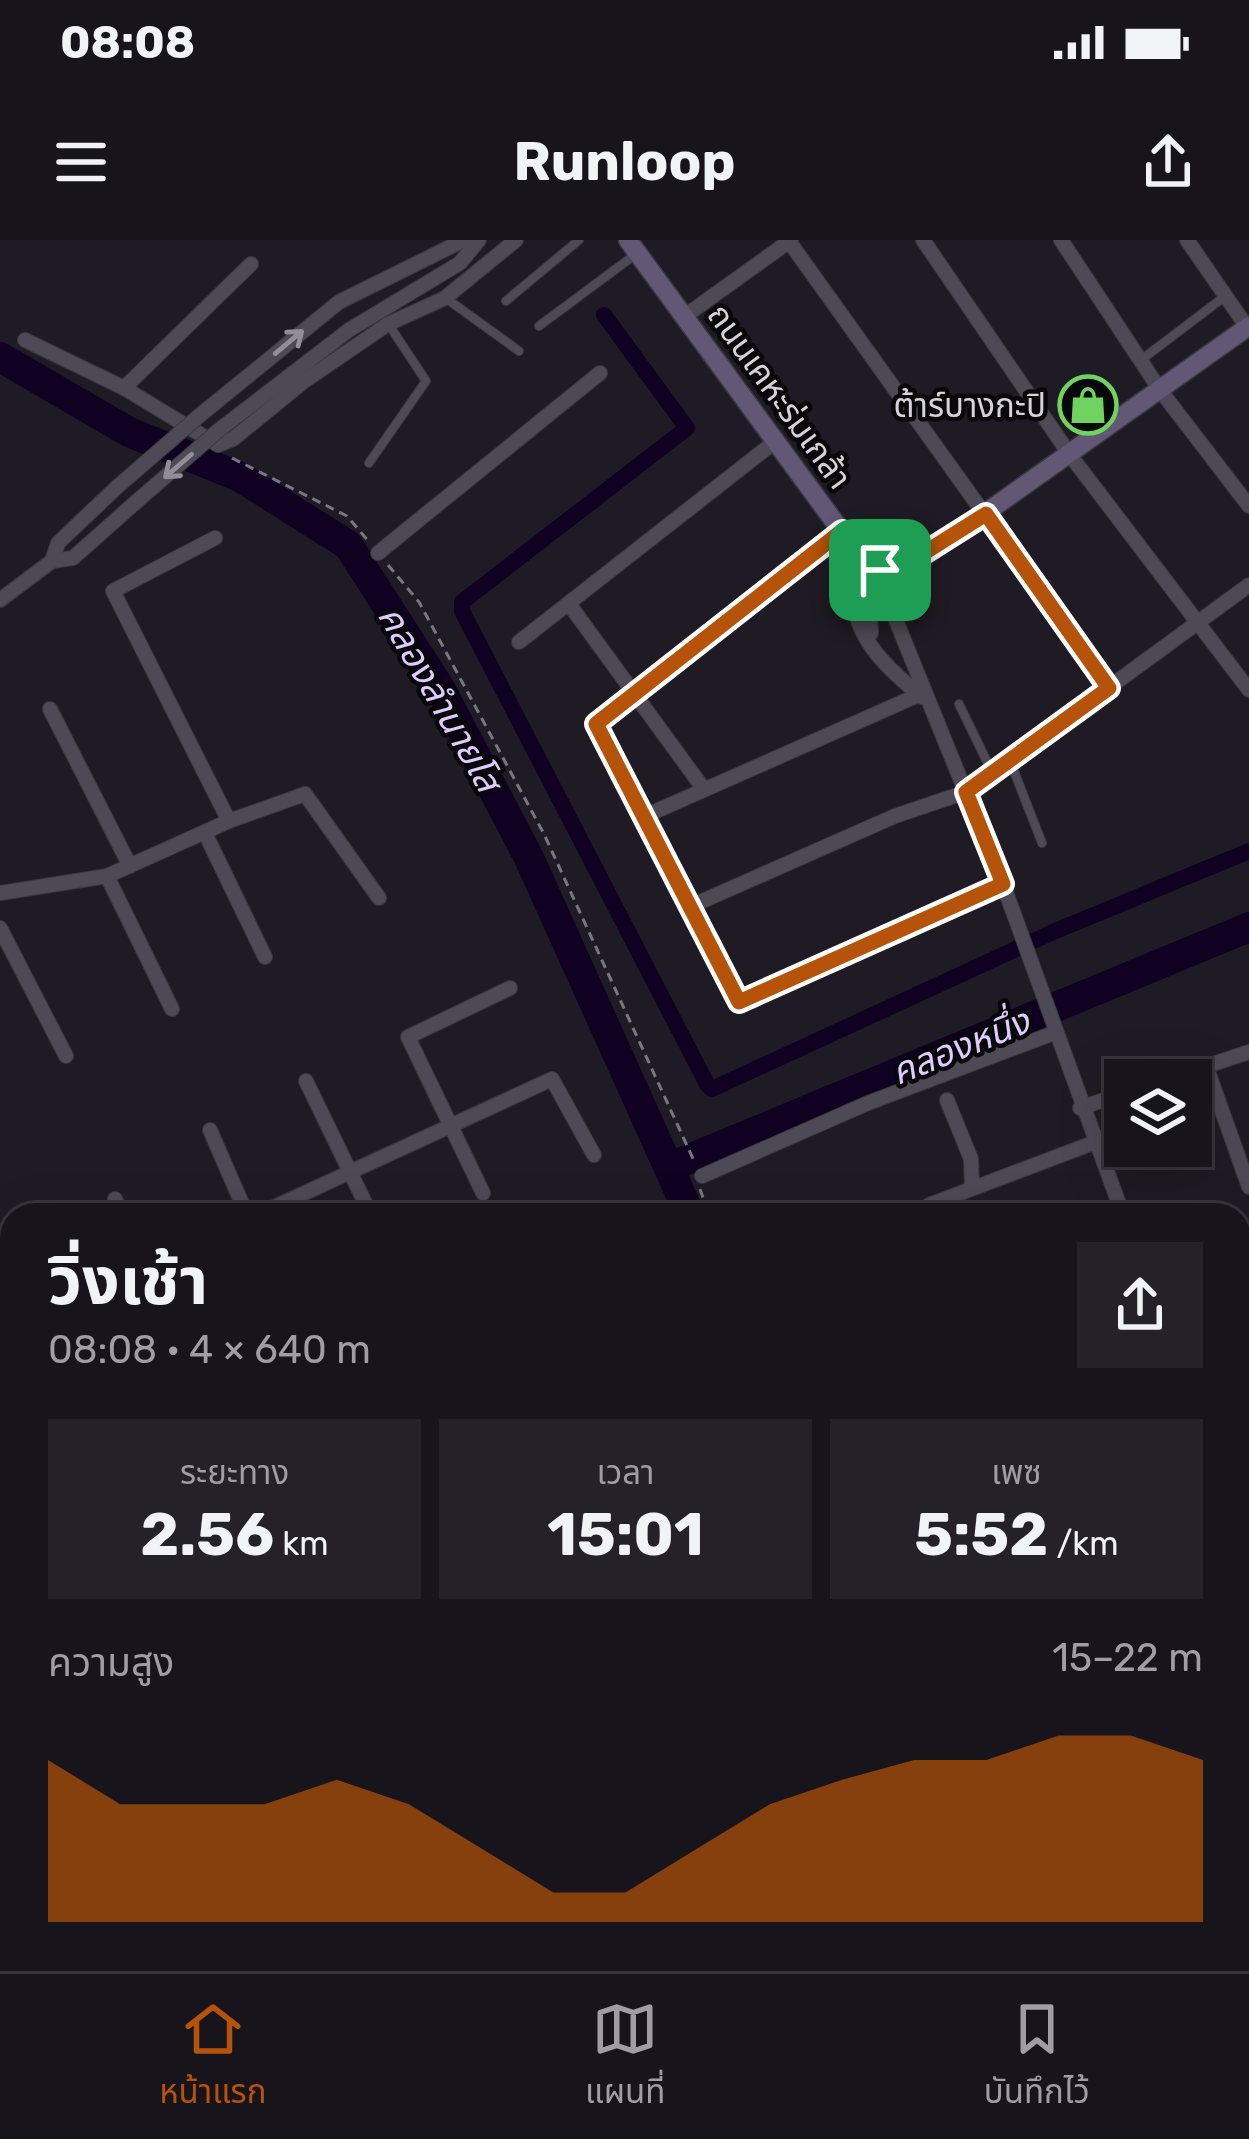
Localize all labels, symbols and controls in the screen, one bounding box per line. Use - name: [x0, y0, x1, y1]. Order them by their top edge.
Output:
- text: 08:08: [60, 16, 195, 69]
- icon: menu: [48, 129, 114, 195]
- icon: share: [1135, 129, 1201, 195]
- text: Runloop: [513, 130, 736, 194]
- street label: ถนนเคหะร่มเกล้า: [700, 296, 860, 496]
- one-way arrow: [273, 329, 305, 355]
- shop icon: ต้าร์บางกะปิ: [1057, 374, 1119, 436]
- place label: ต้าร์บางกะปิ: [894, 386, 1046, 425]
- one-way arrow: [163, 451, 193, 479]
- pin: [829, 519, 931, 621]
- icon: arrive: [847, 537, 913, 603]
- water label: คลองลำนายโส: [369, 598, 512, 803]
- water label: คลองหนึ่ง: [884, 996, 1037, 1094]
- map controls: [1104, 1059, 1212, 1167]
- button: layers: [1104, 1059, 1212, 1167]
- text: วิ่งเช้า: [48, 1242, 208, 1321]
- button: share: [1077, 1242, 1203, 1368]
- text: 08:08 · 4 × 640 m: [48, 1327, 371, 1373]
- text: ระยะทาง: [180, 1453, 289, 1492]
- text: เวลา: [597, 1453, 654, 1492]
- text: เพซ: [991, 1453, 1042, 1492]
- text: 2.56: [140, 1499, 274, 1570]
- text: 15:01: [547, 1499, 704, 1570]
- text: 5:52: [914, 1499, 1048, 1570]
- text: km: [274, 1524, 329, 1563]
- text: /km: [1048, 1524, 1119, 1563]
- text: 15–22 m: [1052, 1635, 1203, 1681]
- text: ความสูง: [48, 1640, 174, 1686]
- tab: หน้าแรก: [159, 1996, 267, 2118]
- tab: แผนที่: [585, 1996, 665, 2118]
- tab: บันทึกไว้: [984, 1996, 1090, 2118]

